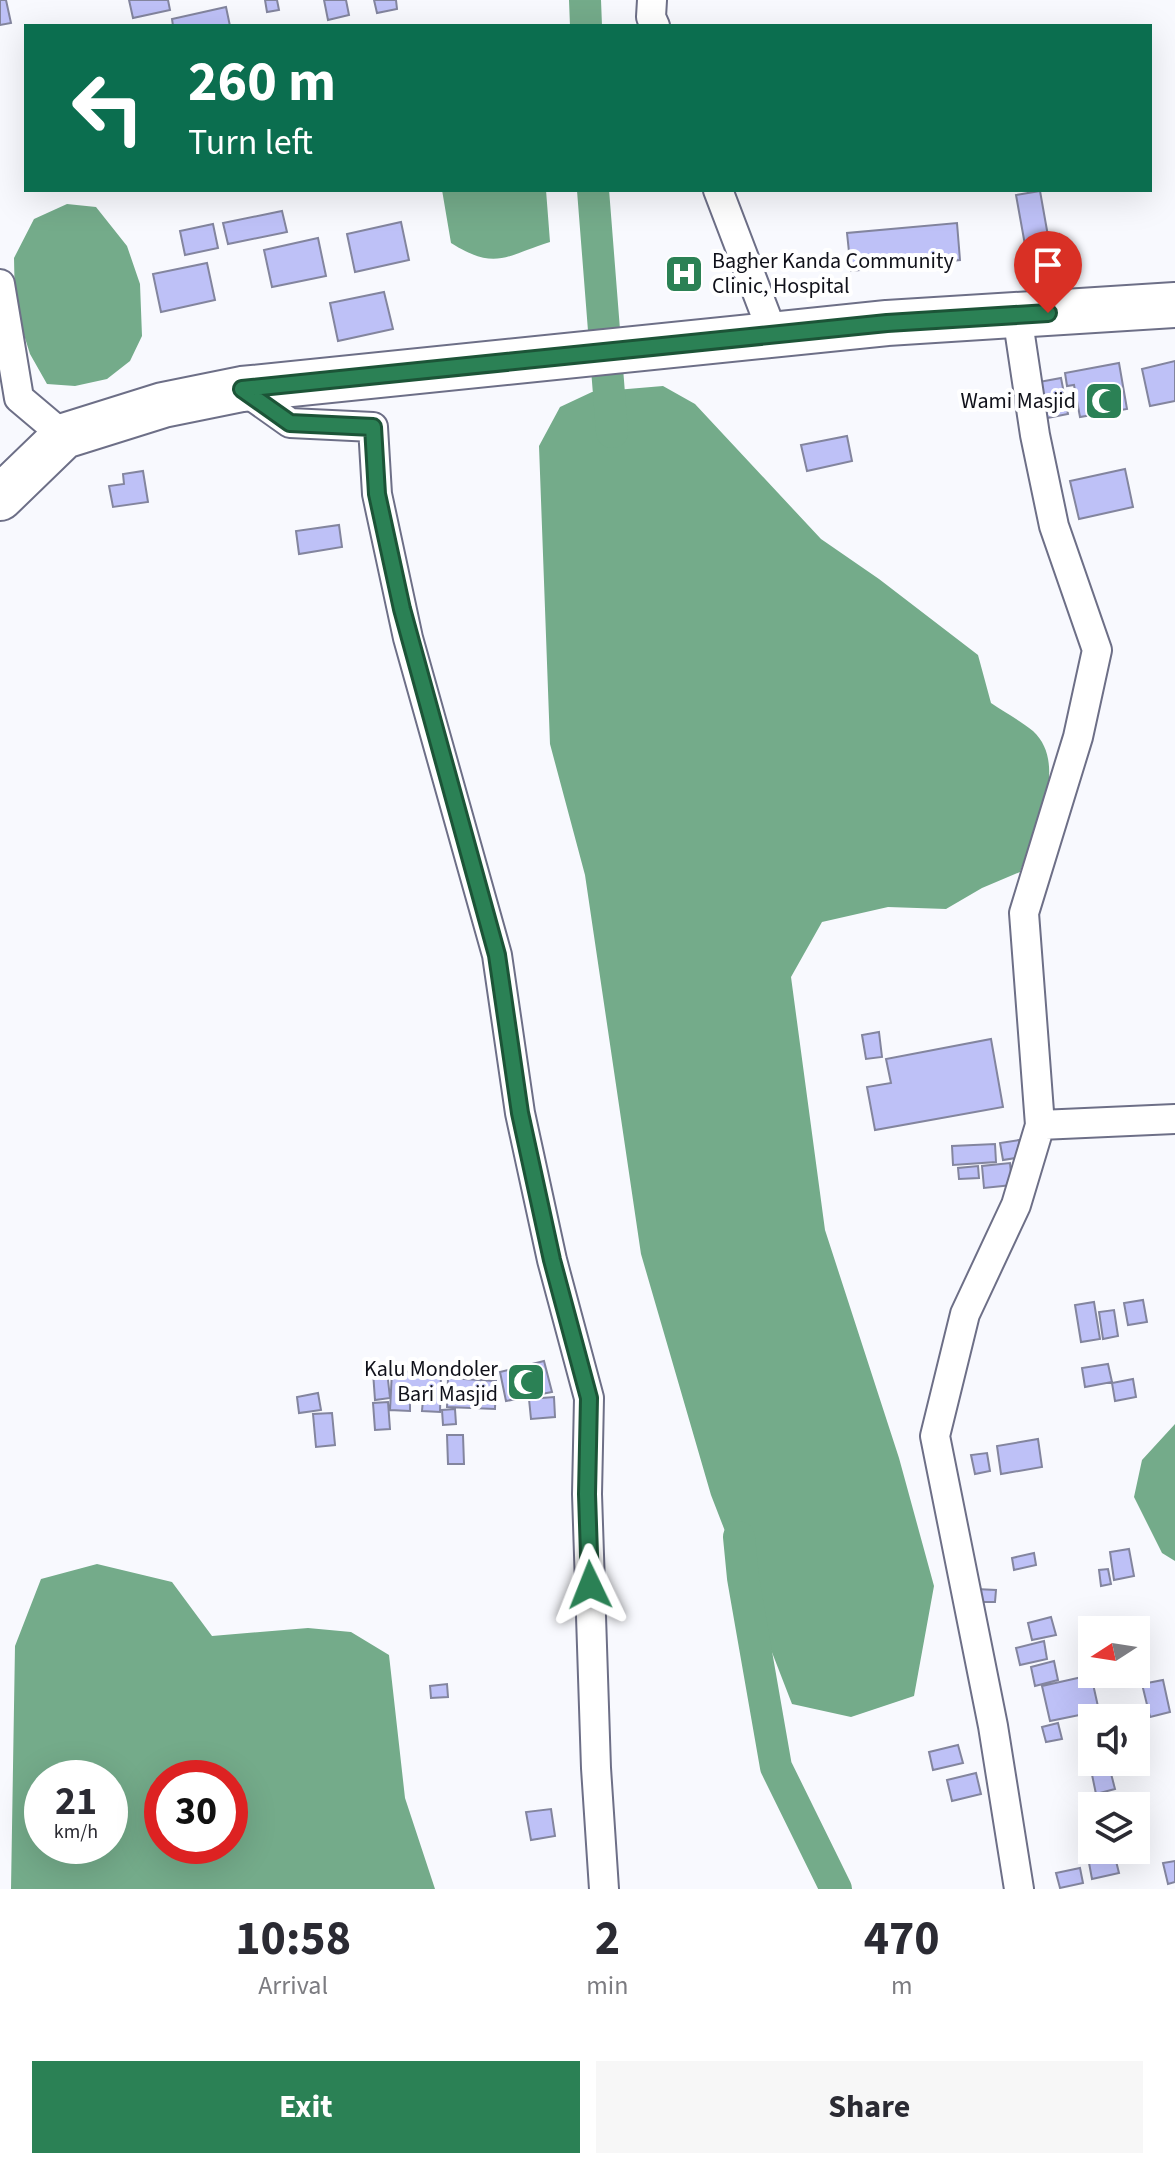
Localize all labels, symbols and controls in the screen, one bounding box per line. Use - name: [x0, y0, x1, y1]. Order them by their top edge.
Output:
- text: 260 m: [188, 43, 336, 122]
- icon: left: [56, 56, 160, 160]
- text: Turn left: [188, 117, 313, 168]
- pin: [1014, 231, 1082, 313]
- icon: arrive: [1026, 243, 1070, 287]
- place label: Bagher Kanda Community Clinic, Hospital: [712, 245, 954, 302]
- hospital icon: Bagher Kanda Community Clinic, Hospital: [663, 253, 705, 295]
- mosque icon: Wami Masjid: [1083, 380, 1125, 422]
- place label: Wami Masjid: [961, 385, 1076, 417]
- place label: Kalu Mondoler Bari Masjid: [364, 1353, 498, 1410]
- mosque icon: Kalu Mondoler Bari Masjid: [505, 1361, 547, 1403]
- position arrow: [548, 1543, 632, 1627]
- north arrow: [1078, 1616, 1150, 1688]
- map controls: [1078, 1616, 1150, 1864]
- button: sound: [1078, 1704, 1150, 1776]
- speed limit sign: 30: [144, 1760, 248, 1864]
- text: 21: [55, 1773, 97, 1830]
- button: layers: [1078, 1792, 1150, 1864]
- text: km/h: [54, 1818, 98, 1846]
- text: 10:58: [235, 1905, 351, 1973]
- text: 2: [595, 1905, 620, 1973]
- text: 470: [864, 1905, 940, 1973]
- text: Arrival: [258, 1967, 328, 2004]
- text: min: [586, 1967, 628, 2004]
- text: m: [891, 1967, 912, 2004]
- button: Exit: [32, 2061, 580, 2153]
- button: Share: [596, 2061, 1143, 2153]

